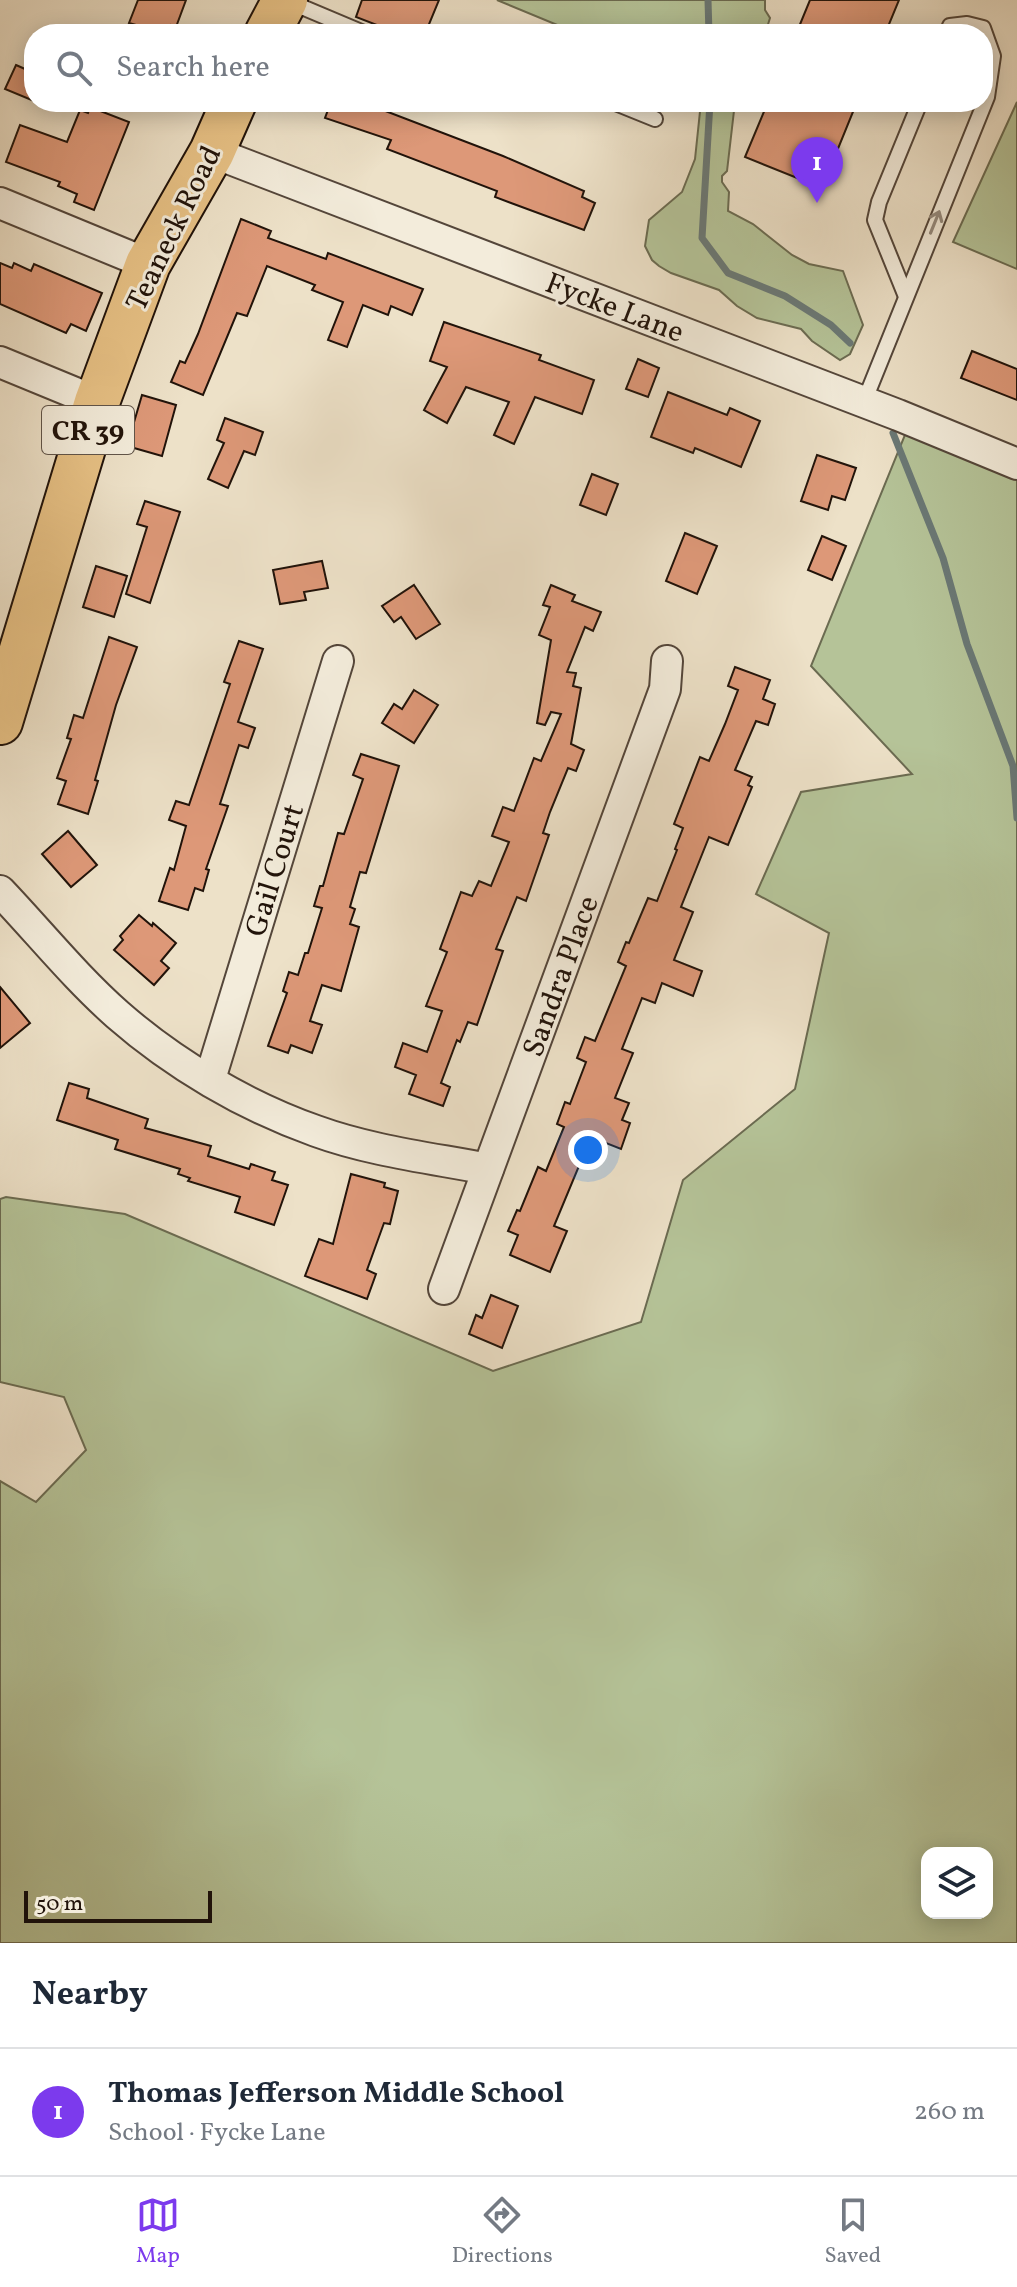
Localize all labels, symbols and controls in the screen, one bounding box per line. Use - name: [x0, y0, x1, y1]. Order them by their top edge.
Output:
- search box: [24, 24, 993, 112]
- icon: search: [52, 46, 96, 90]
- text: Search here: [116, 47, 270, 89]
- pin: 1: [791, 137, 843, 203]
- street label: Teaneck Road: [117, 139, 233, 319]
- one-way arrow: [928, 210, 943, 235]
- street label: Fycke Lane: [539, 263, 690, 355]
- road number: CR 39: [42, 406, 134, 454]
- street label: Gail Court: [236, 799, 316, 942]
- street label: Sandra Place: [513, 890, 610, 1063]
- your location: [568, 1130, 608, 1170]
- map controls: [921, 1847, 993, 1919]
- button: layers: [921, 1847, 993, 1919]
- scale bar: [24, 1887, 212, 1923]
- text: 50 m: [36, 1889, 83, 1920]
- text: Nearby: [32, 1972, 148, 2019]
- text: Thomas Jefferson Middle School: [108, 2073, 564, 2115]
- text: 1: [53, 2094, 63, 2130]
- text: 260 m: [914, 2094, 985, 2130]
- text: School · Fycke Lane: [108, 2115, 326, 2151]
- tab: Map: [136, 2193, 180, 2272]
- tab: Directions: [452, 2193, 553, 2272]
- tab: Saved: [824, 2193, 881, 2272]

